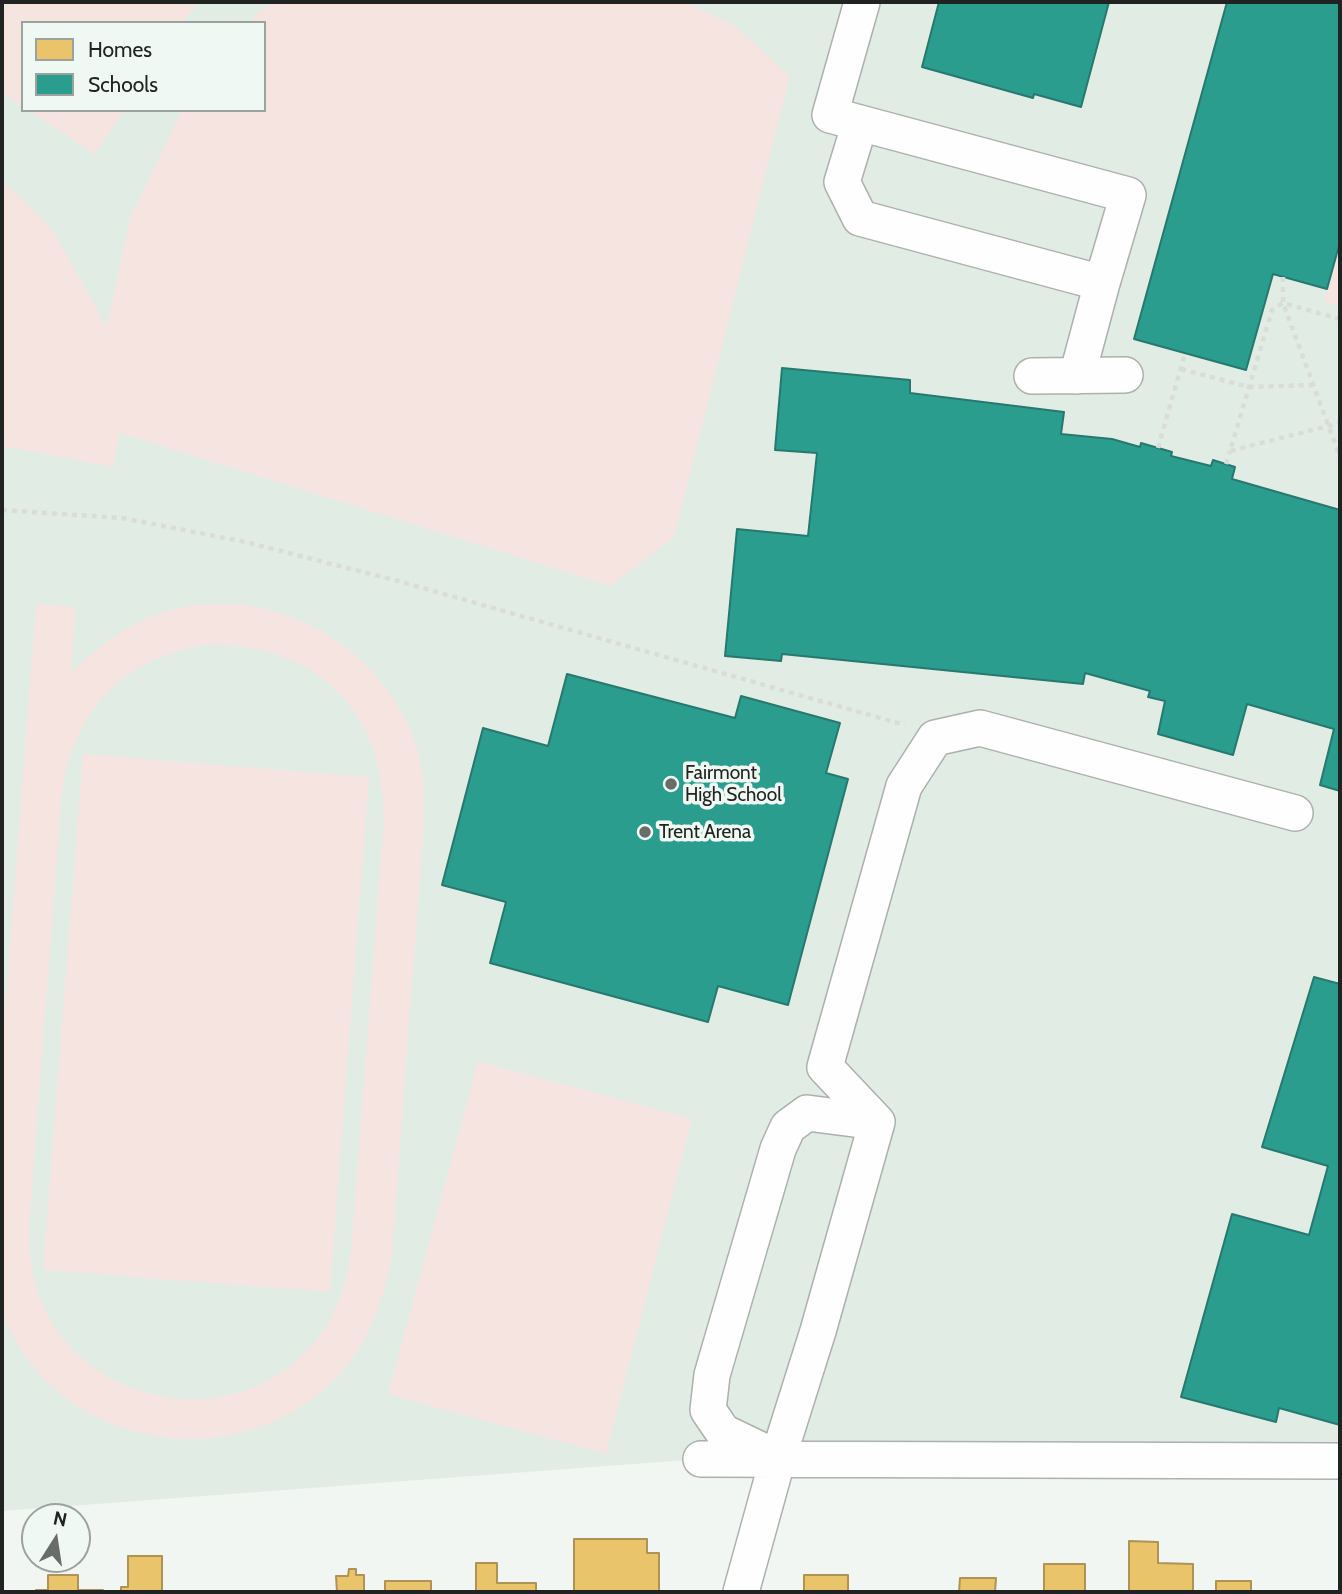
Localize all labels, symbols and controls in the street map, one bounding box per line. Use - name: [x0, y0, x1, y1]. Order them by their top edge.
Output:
- legend: [21, 21, 266, 112]
- text: Homes: [88, 37, 152, 62]
- text: Schools: [88, 72, 158, 97]
- place label: Fairmont High School: [685, 762, 782, 806]
- marker: Fairmont High School: [663, 776, 679, 792]
- place label: Trent Arena: [659, 821, 751, 843]
- marker: Trent Arena: [637, 824, 653, 840]
- north arrow: [21, 1503, 91, 1573]
- text: N: [51, 1506, 69, 1532]

